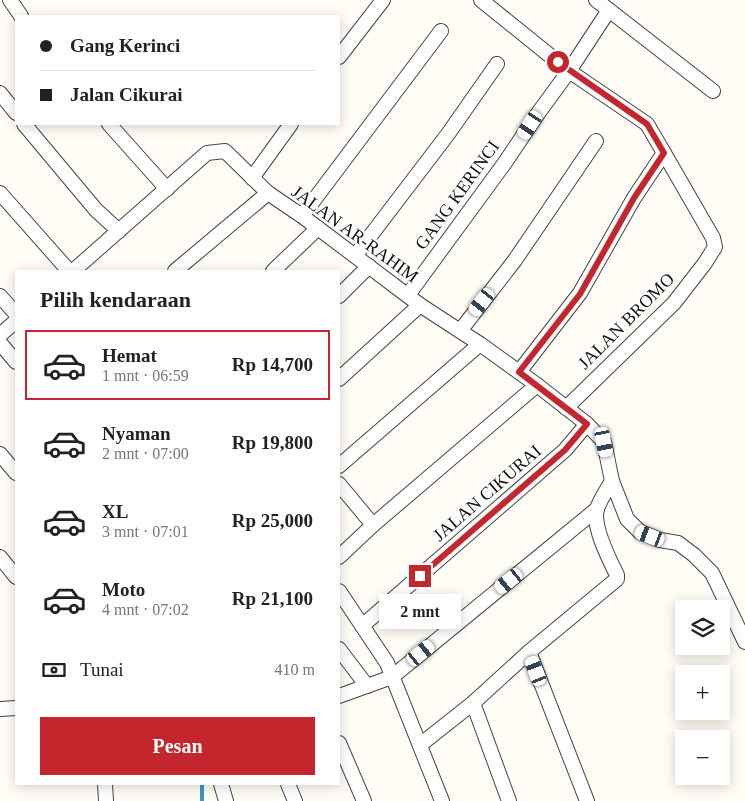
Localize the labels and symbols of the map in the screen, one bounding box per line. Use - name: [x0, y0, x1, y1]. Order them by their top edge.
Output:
- route start: [547, 51, 569, 73]
- car: [515, 108, 544, 142]
- street label: GANG KERINCI: [411, 137, 503, 253]
- street label: JALAN AR-RAHIM: [288, 181, 422, 287]
- street label: JALAN BROMO: [574, 269, 678, 373]
- car: [466, 286, 497, 318]
- car: [593, 426, 614, 458]
- street label: JALAN CIKURAI: [429, 441, 545, 545]
- car: [633, 524, 666, 548]
- route end: [409, 565, 431, 587]
- car: [492, 566, 525, 596]
- callout: 2 mnt: [379, 594, 461, 628]
- car: [404, 638, 437, 668]
- car: [523, 654, 548, 688]

